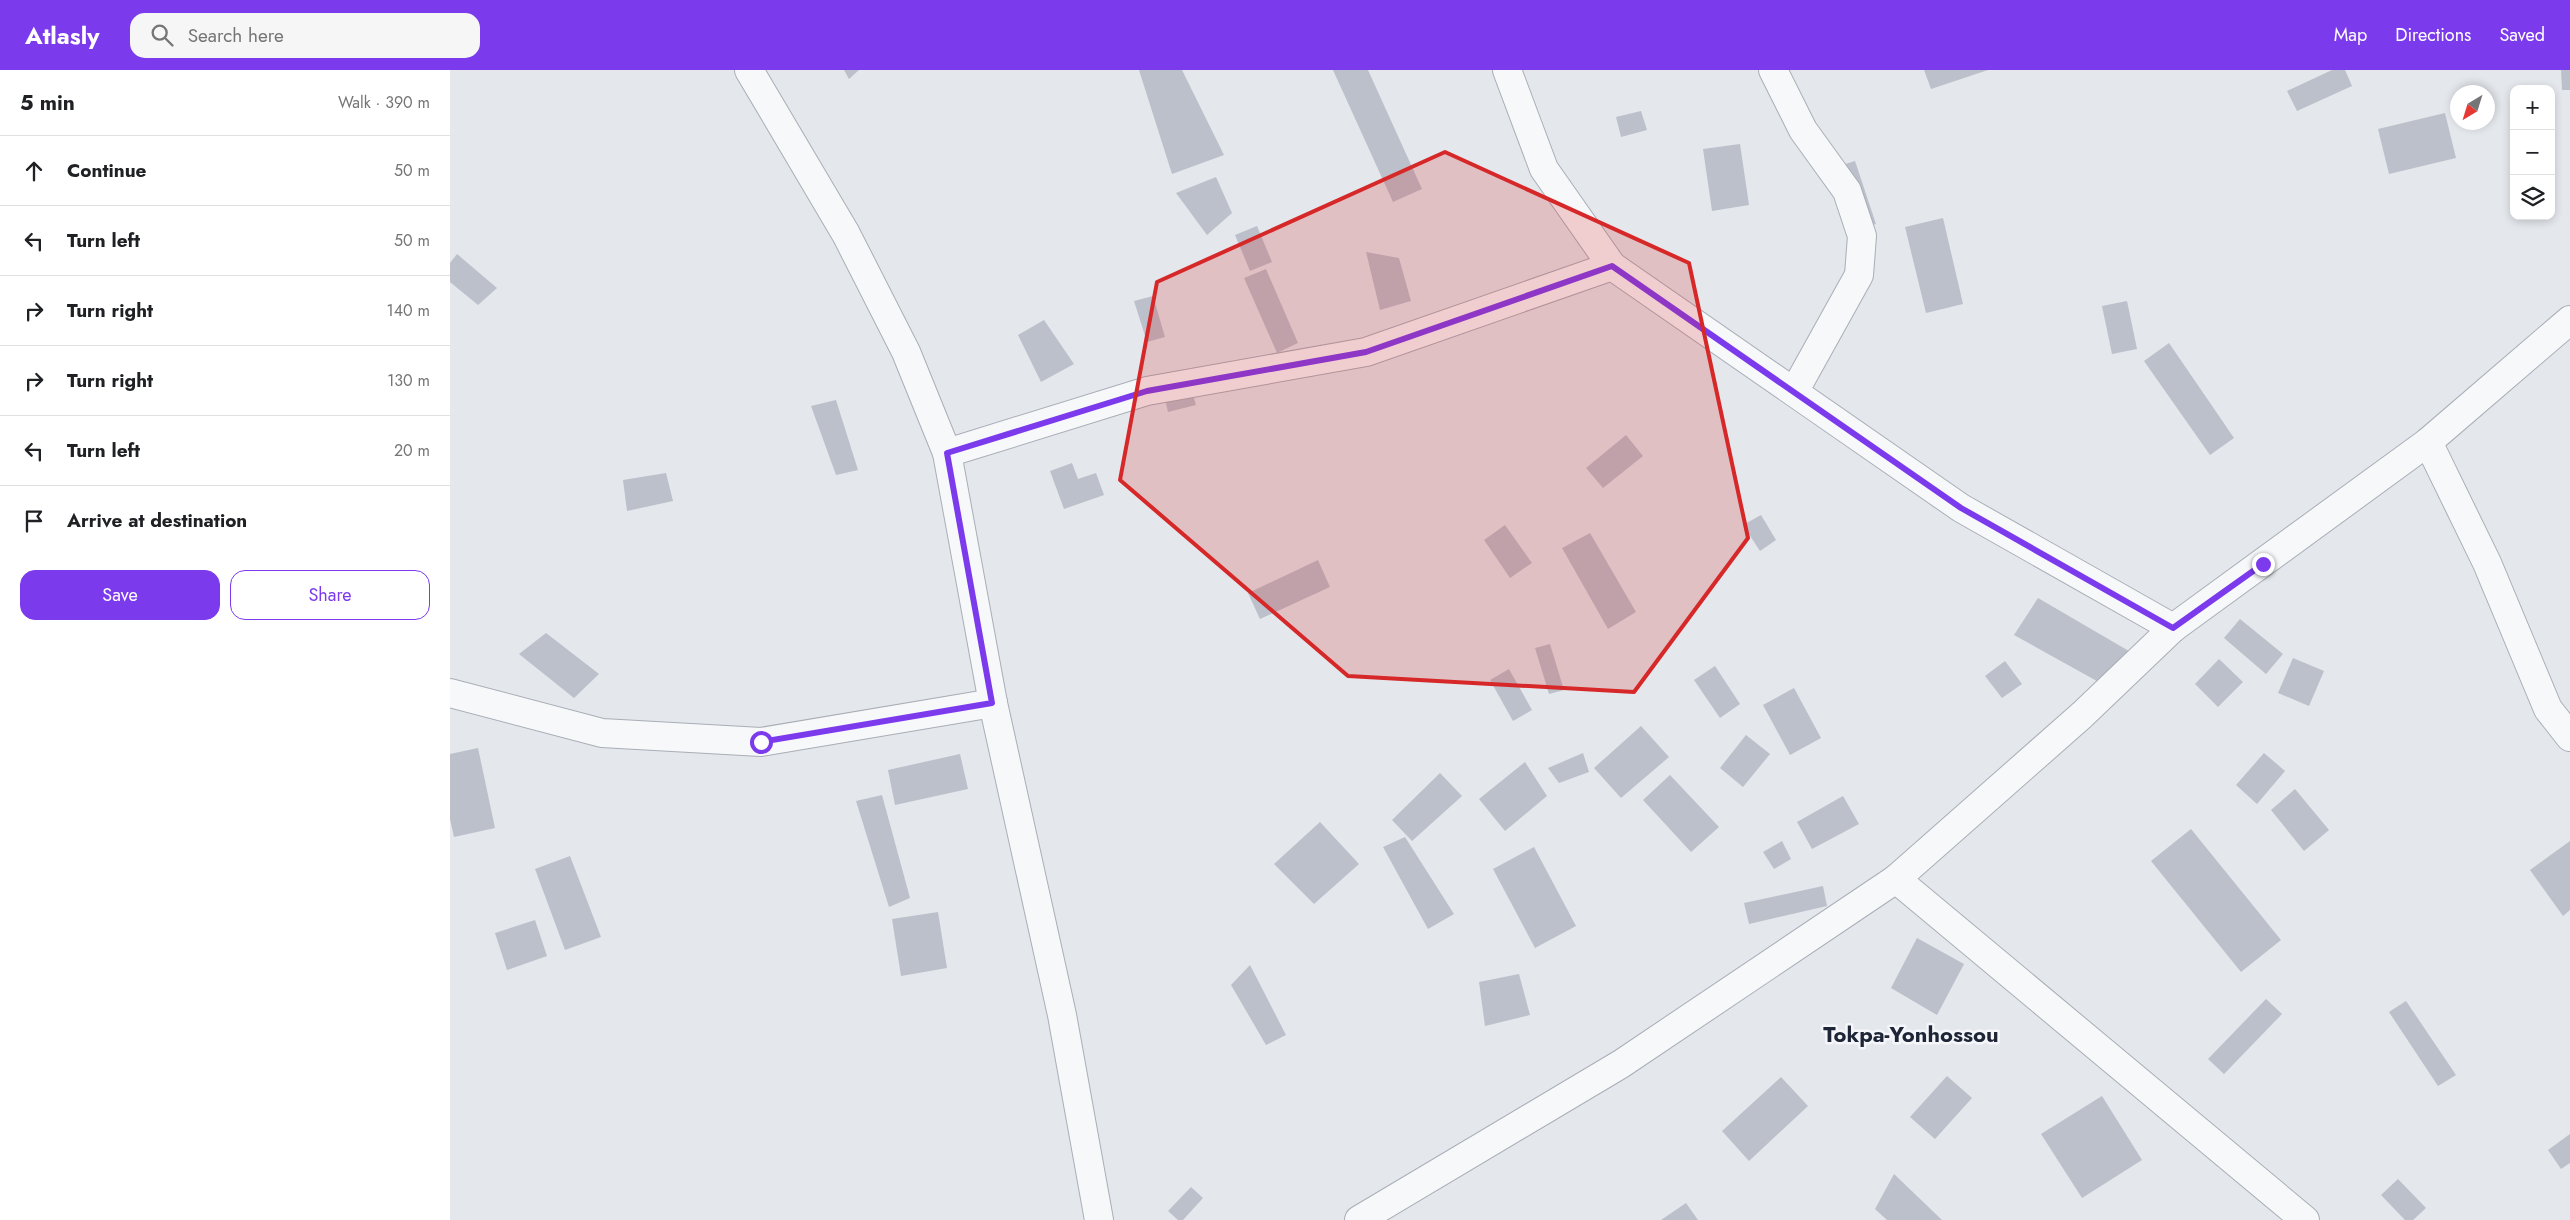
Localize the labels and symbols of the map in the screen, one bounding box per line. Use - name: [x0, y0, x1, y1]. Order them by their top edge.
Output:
- north arrow: [2450, 85, 2495, 130]
- route end: [2252, 553, 2275, 576]
- route start: [750, 731, 773, 754]
- district label: Tokpa-Yonhossou: [1823, 1018, 1999, 1050]

